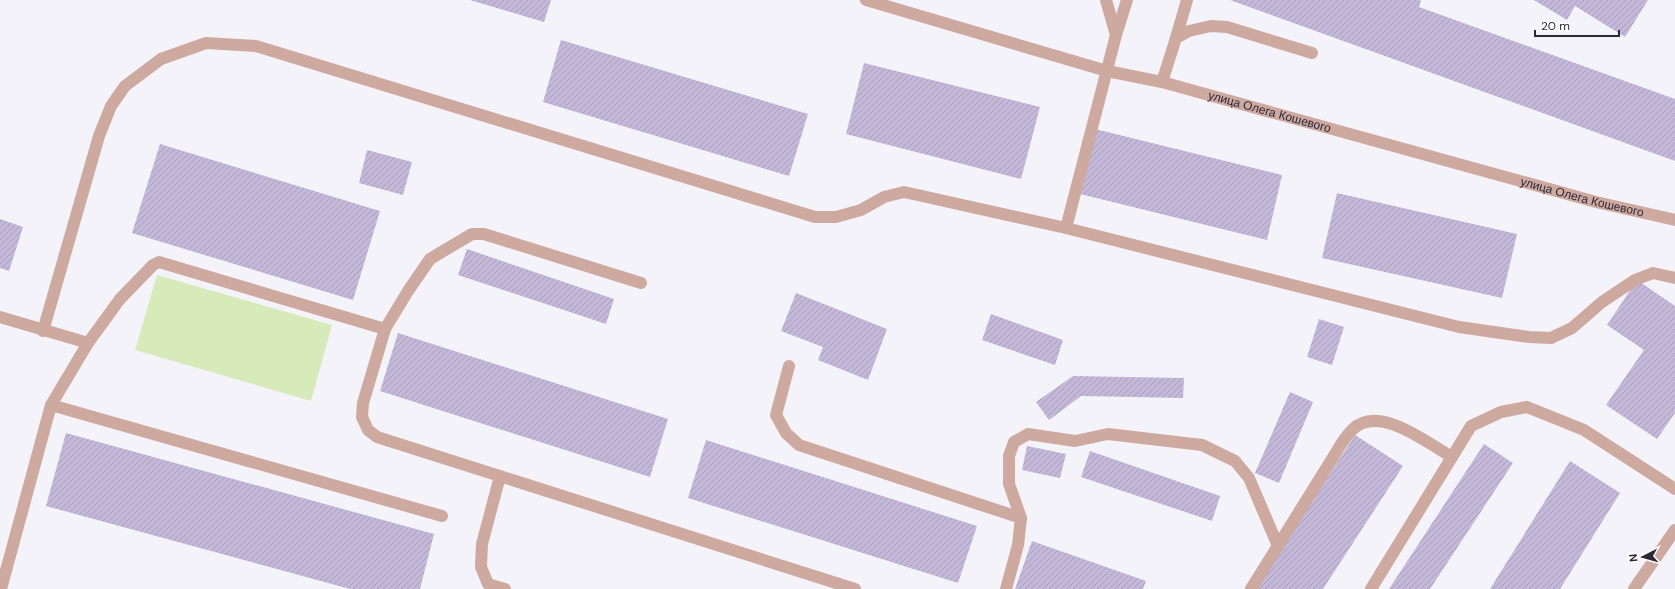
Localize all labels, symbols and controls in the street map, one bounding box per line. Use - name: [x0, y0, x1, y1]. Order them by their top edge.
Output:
- scale bar: [1535, 12, 1619, 38]
- text: 20 m: [1541, 18, 1570, 34]
- street label: улица Олега Кошевого: [1206, 87, 1333, 136]
- street label: улица Олега Кошевого: [1519, 173, 1646, 221]
- north arrow: [1623, 537, 1663, 577]
- text: N: [1626, 553, 1640, 563]

